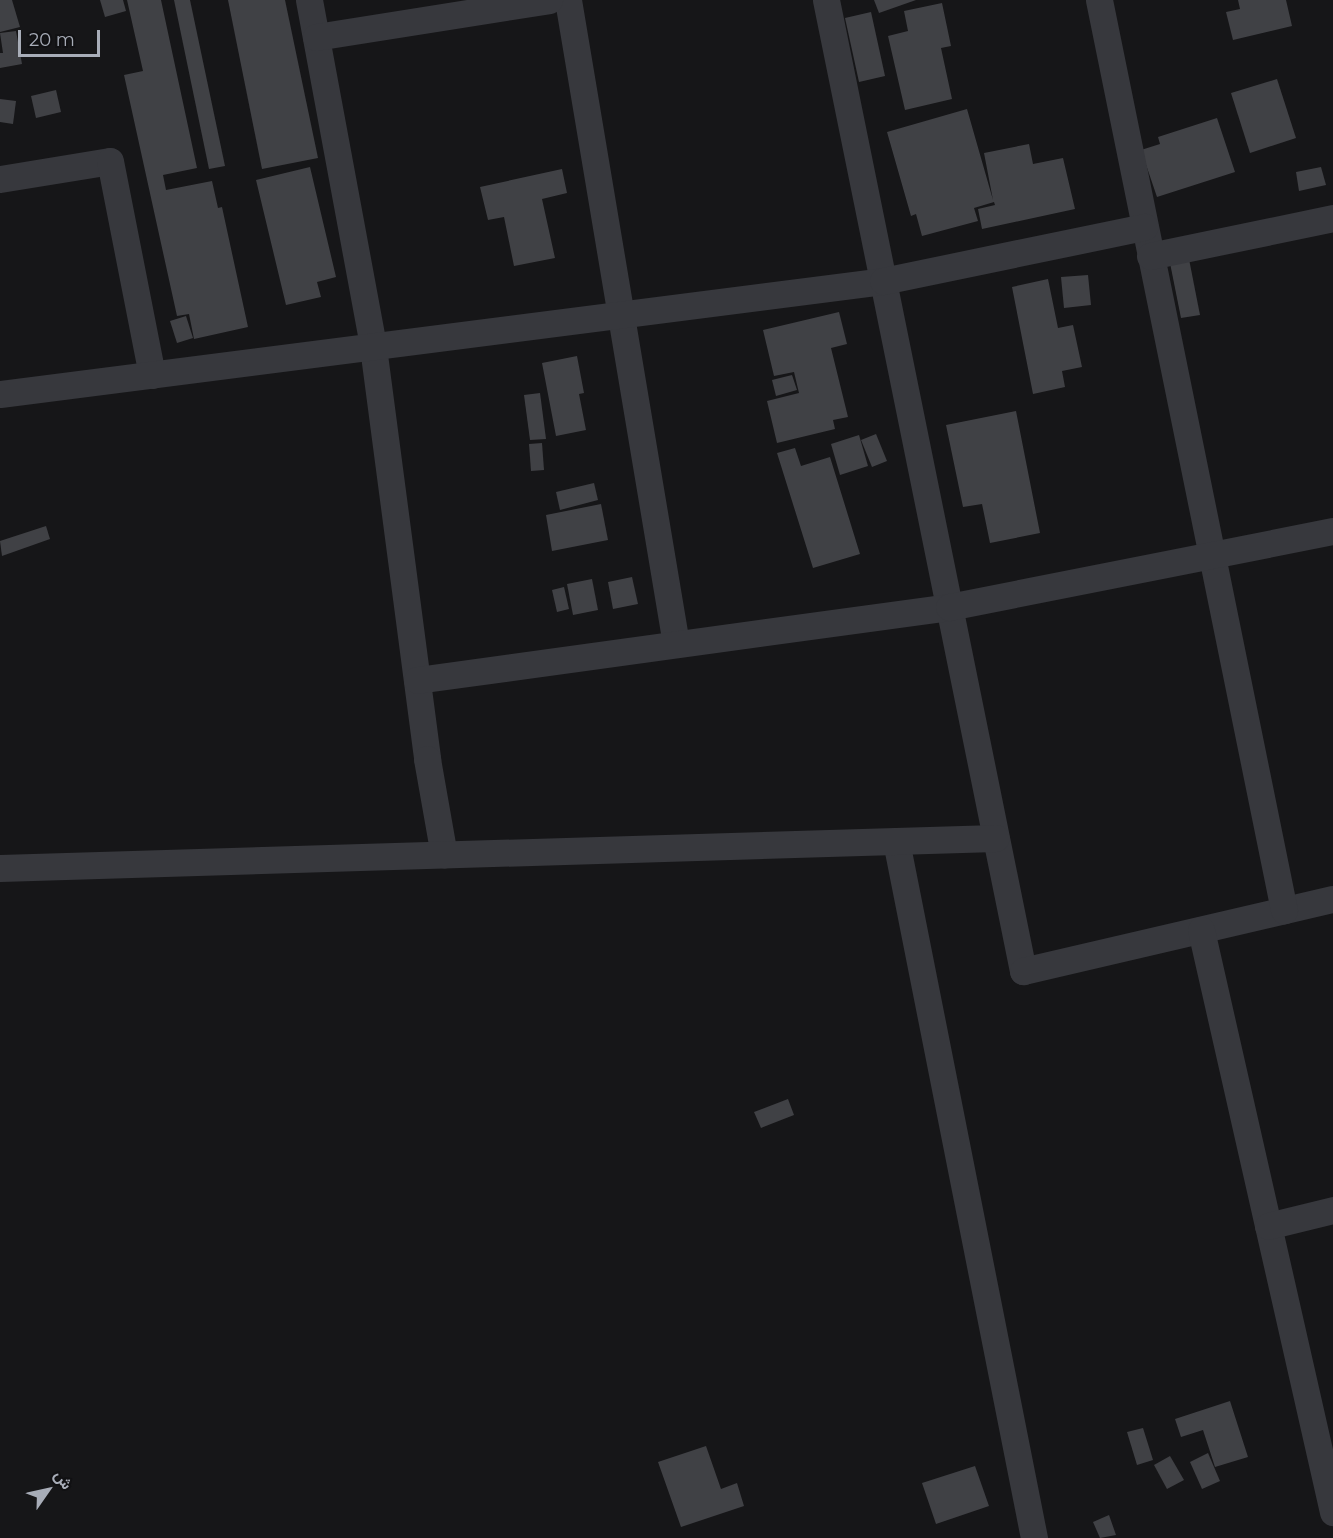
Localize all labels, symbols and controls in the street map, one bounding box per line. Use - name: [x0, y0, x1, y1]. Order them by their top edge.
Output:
- scale bar: [21, 18, 104, 56]
- text: 20 m: [29, 29, 75, 51]
- north arrow: [18, 1460, 78, 1520]
- text: ش: [50, 1466, 77, 1493]

